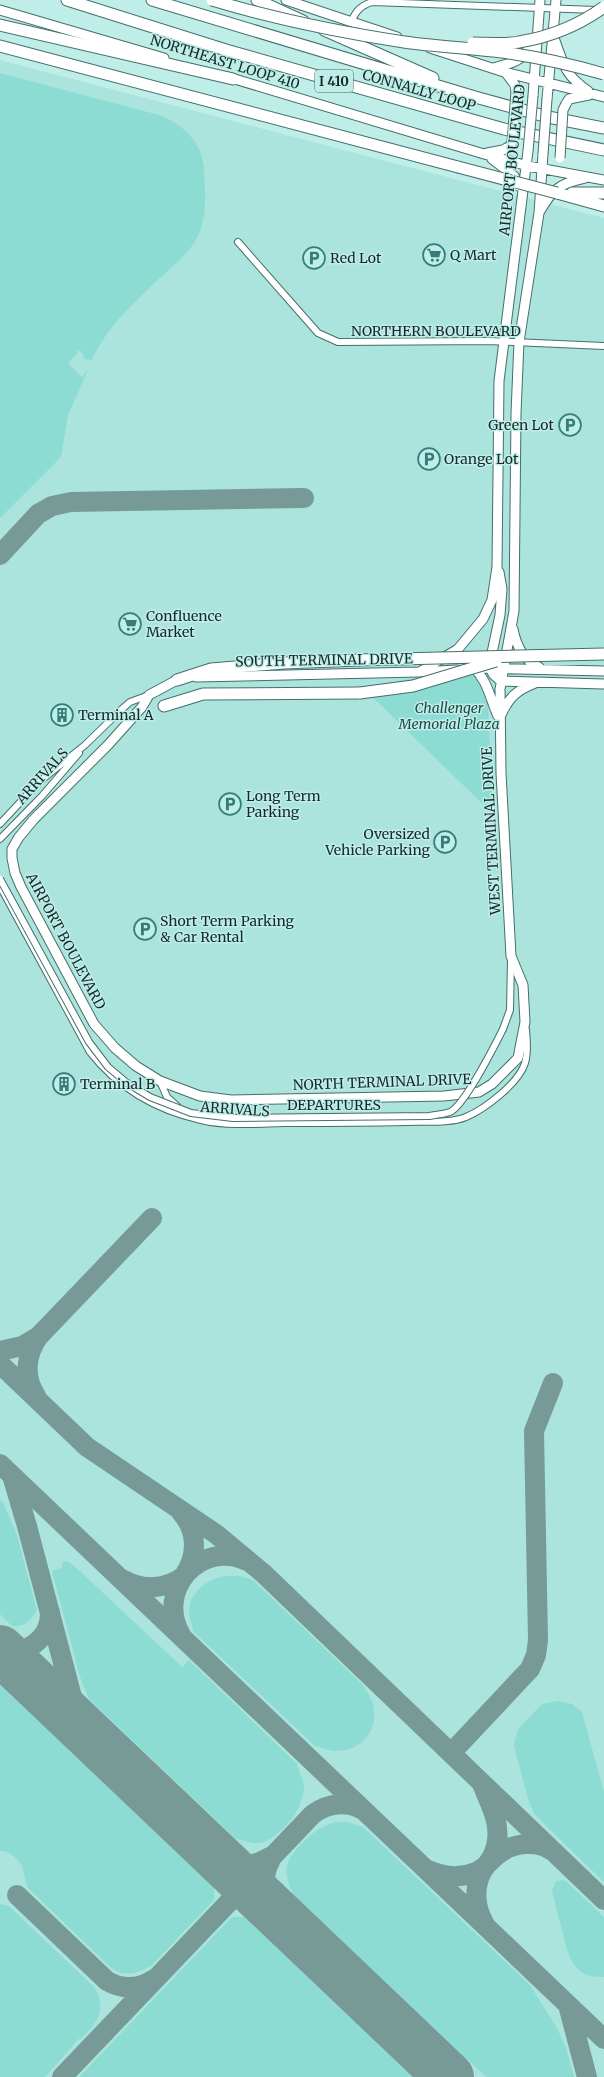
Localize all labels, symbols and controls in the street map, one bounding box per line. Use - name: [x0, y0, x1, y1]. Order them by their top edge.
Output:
- street label: NORTHEAST LOOP 410: [148, 31, 302, 93]
- street label: CONNALLY LOOP: [360, 65, 478, 115]
- road number: I 410: [315, 70, 353, 92]
- street label: AIRPORT BOULEVARD: [495, 83, 529, 238]
- supermarket icon: Q Mart: [421, 242, 447, 268]
- parking icon: Red Lot: [301, 245, 327, 271]
- place label: Q Mart: [450, 246, 497, 264]
- place label: Red Lot: [330, 249, 382, 267]
- street label: NORTHERN BOULEVARD: [351, 322, 521, 340]
- parking icon: Green Lot: [557, 412, 583, 438]
- place label: Green Lot: [488, 416, 555, 434]
- parking icon: Orange Lot: [416, 446, 442, 472]
- place label: Orange Lot: [444, 450, 519, 468]
- place label: Confluence Market: [146, 607, 222, 641]
- supermarket icon: Confluence Market: [117, 611, 143, 637]
- street label: SOUTH TERMINAL DRIVE: [235, 649, 413, 671]
- park label: Challenger Memorial Plaza: [398, 699, 499, 733]
- building icon: Terminal A: [49, 702, 75, 728]
- place label: Terminal A: [78, 706, 154, 724]
- street label: ARRIVALS: [11, 744, 72, 809]
- street label: WEST TERMINAL DRIVE: [478, 746, 504, 917]
- place label: Long Term Parking: [246, 787, 321, 821]
- parking icon: Long Term Parking: [217, 791, 243, 817]
- place label: Oversized Vehicle Parking: [324, 825, 431, 859]
- parking icon: Oversized Vehicle Parking: [432, 829, 458, 855]
- street label: AIRPORT BOULEVARD: [22, 869, 110, 1013]
- place label: Short Term Parking & Car Rental: [160, 912, 295, 946]
- parking icon: Short Term Parking & Car Rental: [132, 916, 158, 942]
- street label: NORTH TERMINAL DRIVE: [292, 1070, 472, 1094]
- building icon: Terminal B: [51, 1071, 77, 1097]
- place label: Terminal B: [80, 1075, 155, 1093]
- street label: DEPARTURES: [287, 1096, 381, 1114]
- street label: ARRIVALS: [199, 1098, 270, 1120]

